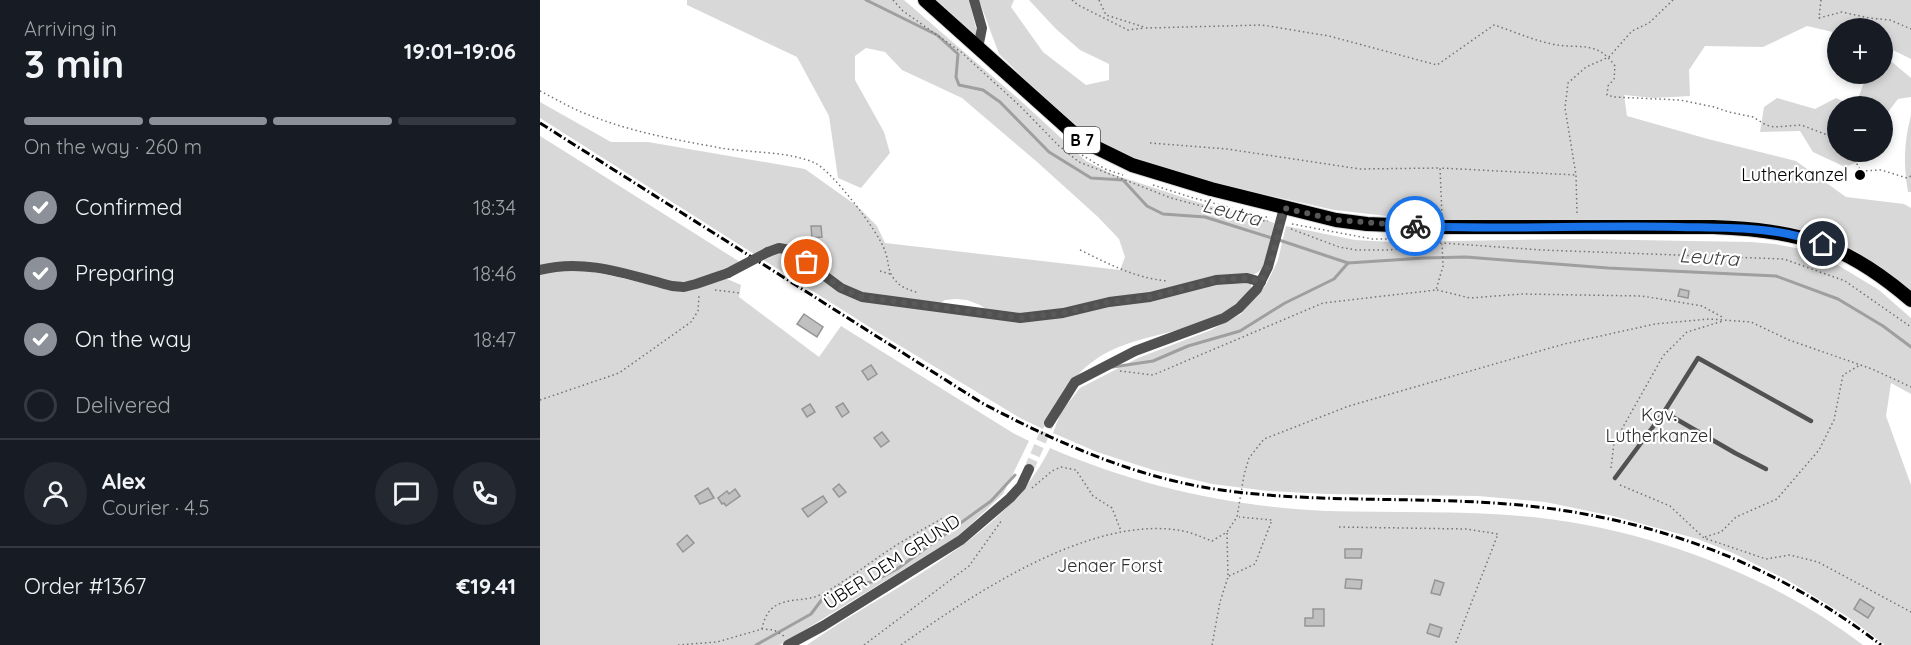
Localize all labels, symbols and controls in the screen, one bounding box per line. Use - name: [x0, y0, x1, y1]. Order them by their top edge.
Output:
- text: Arriving in: [24, 16, 117, 41]
- map controls: [1827, 18, 1893, 162]
- button: +: [1827, 18, 1893, 84]
- text: 19:01–19:06: [404, 37, 516, 65]
- text: 3 min: [24, 39, 124, 88]
- button: −: [1827, 96, 1893, 162]
- road number: B 7: [1064, 127, 1100, 153]
- text: On the way · 260 m: [24, 134, 202, 159]
- place label: Lutherkanzel: [1741, 163, 1848, 186]
- marker: Lutherkanzel: [1853, 168, 1867, 182]
- icon: check: [24, 191, 57, 224]
- water label: Leutra: [1200, 192, 1266, 232]
- text: Confirmed: [75, 193, 182, 221]
- text: 18:34: [473, 195, 516, 220]
- courier: [1385, 196, 1445, 256]
- icon: bike: [1399, 210, 1432, 243]
- pin: [1797, 218, 1848, 269]
- icon: home: [1806, 227, 1839, 260]
- pin: [781, 236, 832, 287]
- water label: Leutra: [1678, 242, 1742, 271]
- icon: bag: [790, 245, 823, 278]
- icon: check: [24, 257, 57, 290]
- text: Preparing: [75, 259, 175, 287]
- text: 18:46: [473, 261, 516, 286]
- icon: check: [24, 323, 57, 356]
- text: On the way: [75, 325, 191, 353]
- text: 18:47: [474, 327, 516, 352]
- text: Delivered: [75, 391, 171, 419]
- park label: Kgv. Lutherkanzel: [1606, 403, 1712, 447]
- button: person: [24, 462, 87, 525]
- button: chat: [375, 462, 438, 525]
- button: phone: [453, 462, 516, 525]
- text: Alex: [102, 467, 145, 495]
- text: Courier · 4.5: [102, 495, 209, 520]
- street label: ÜBER DEM GRUND: [819, 509, 964, 614]
- park label: Jenaer Forst: [1057, 554, 1163, 577]
- text: Order #1367: [24, 572, 146, 600]
- text: €19.41: [456, 572, 516, 600]

